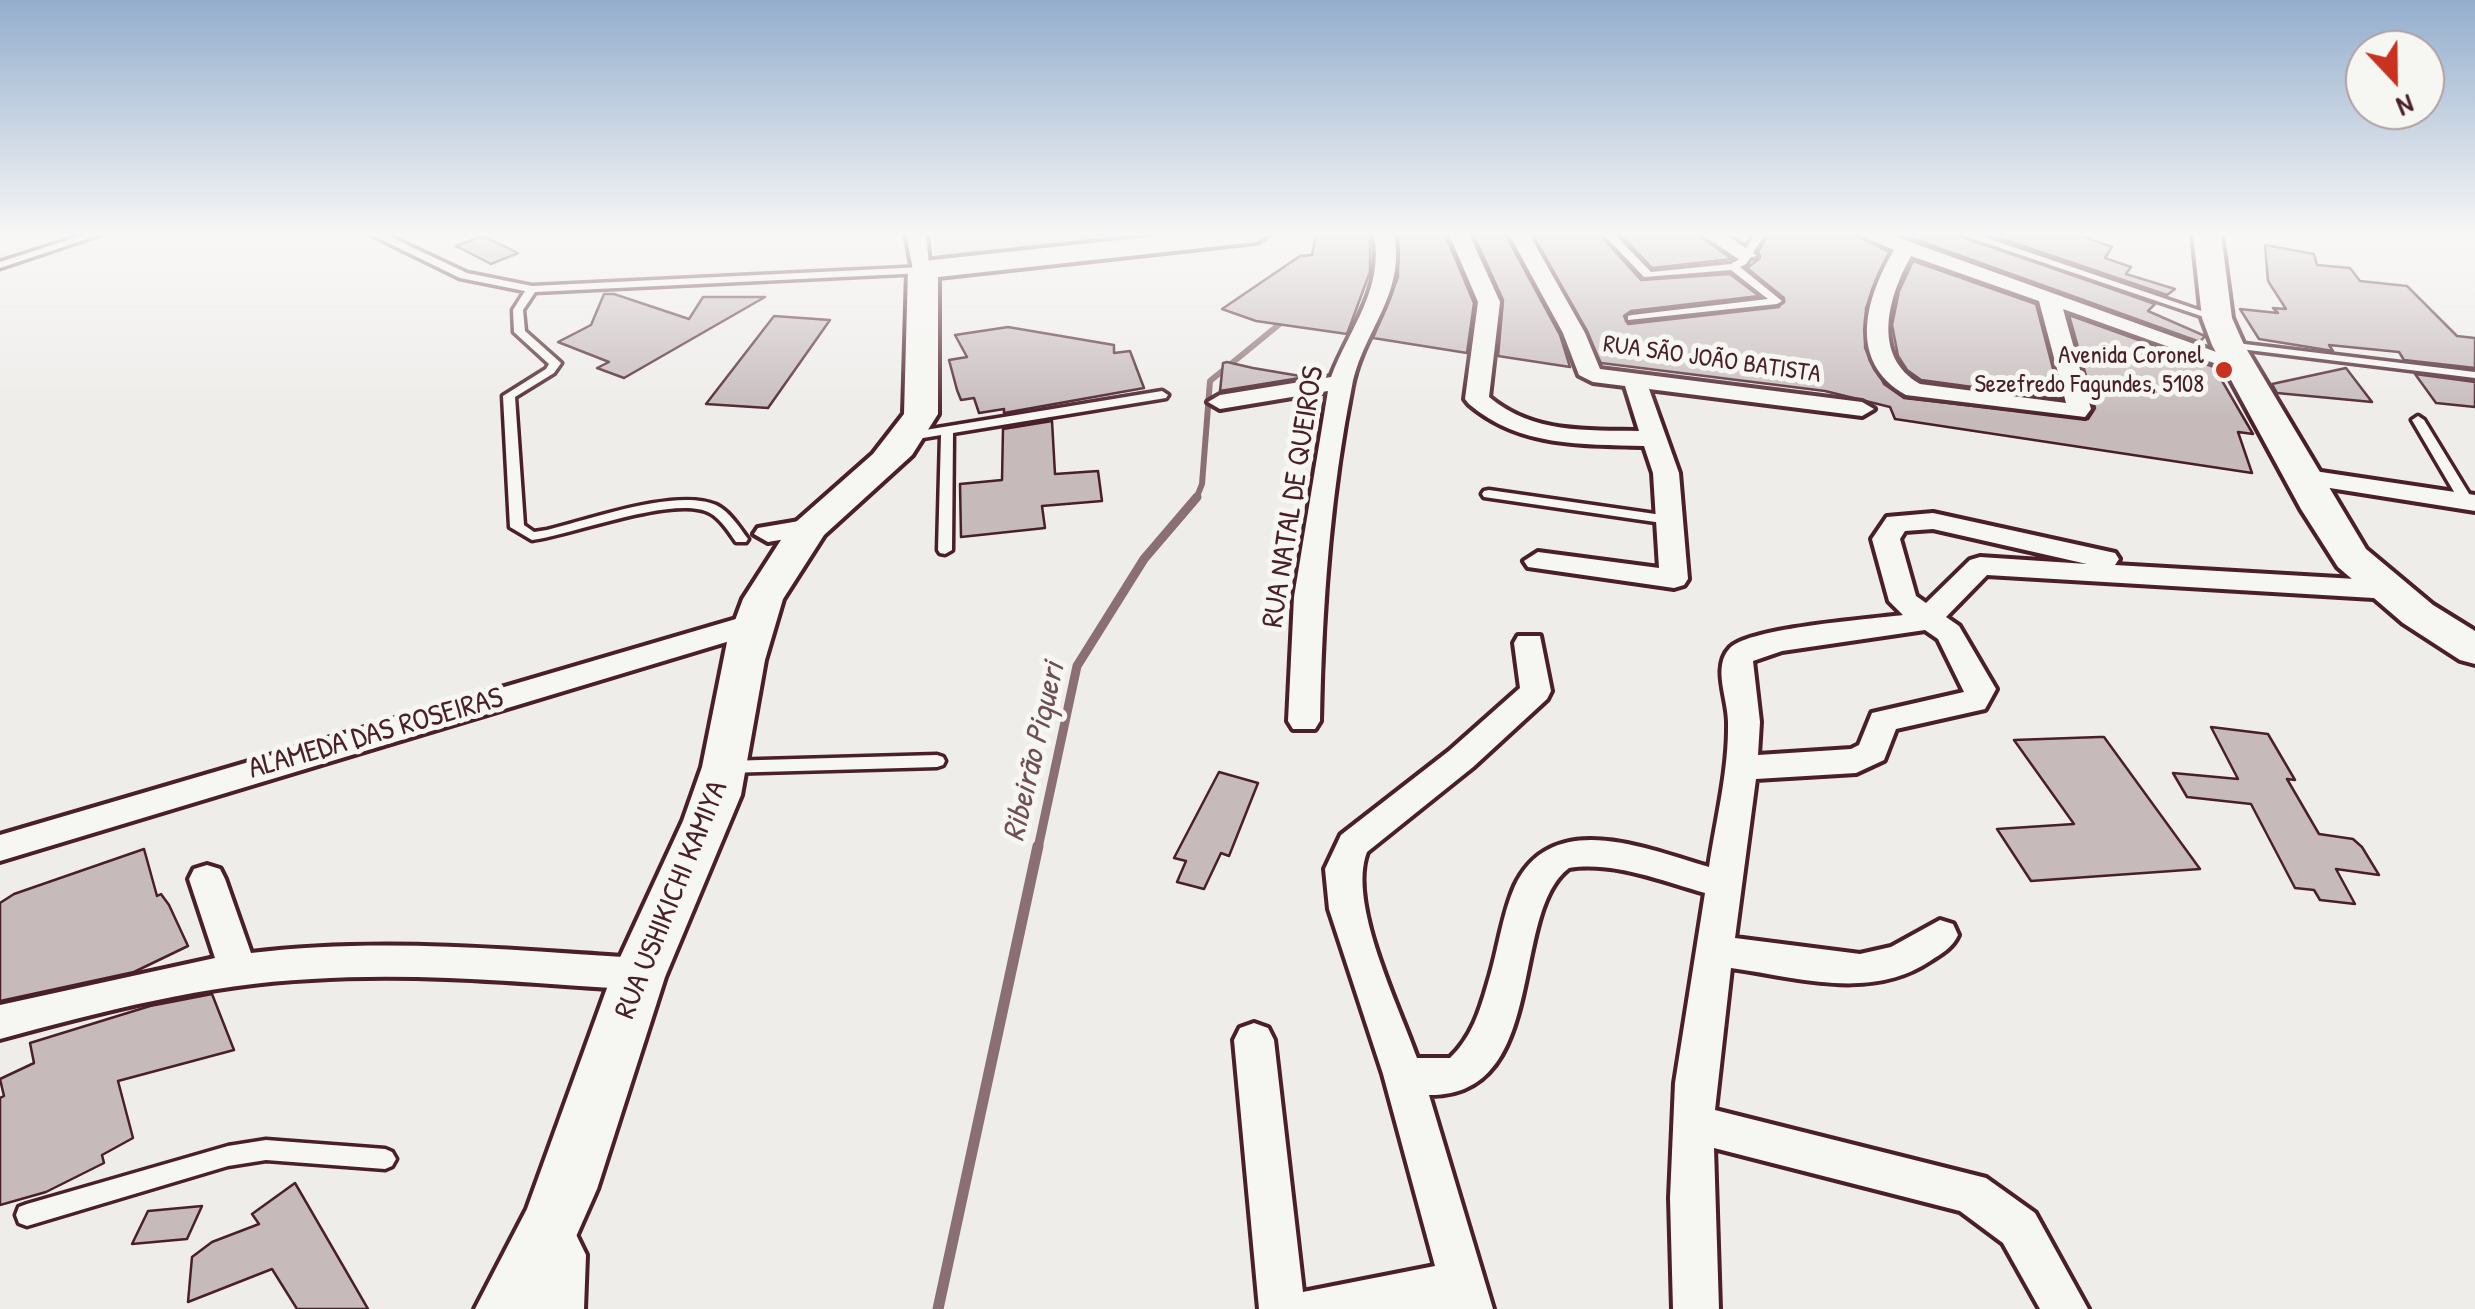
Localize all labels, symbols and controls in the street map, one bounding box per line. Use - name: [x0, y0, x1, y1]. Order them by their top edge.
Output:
- north arrow: [2345, 30, 2445, 130]
- text: N: [2391, 86, 2420, 126]
- street label: RUA SÃO JOÃO BATISTA: [1601, 330, 1823, 390]
- place label: Avenida Coronel Sezefredo Fagundes, 5108: [1974, 341, 2204, 400]
- marker: Avenida Coronel Sezefredo Fagundes, 5108: [2213, 359, 2235, 381]
- street label: RUA NATAL DE QUEIROS: [1256, 364, 1332, 630]
- water label: Ribeirão Piqueri: [996, 659, 1074, 845]
- street label: ALAMEDA DAS ROSEIRAS: [244, 680, 508, 788]
- street label: RUA USHIKICHI KAMIYA: [608, 776, 736, 1024]

